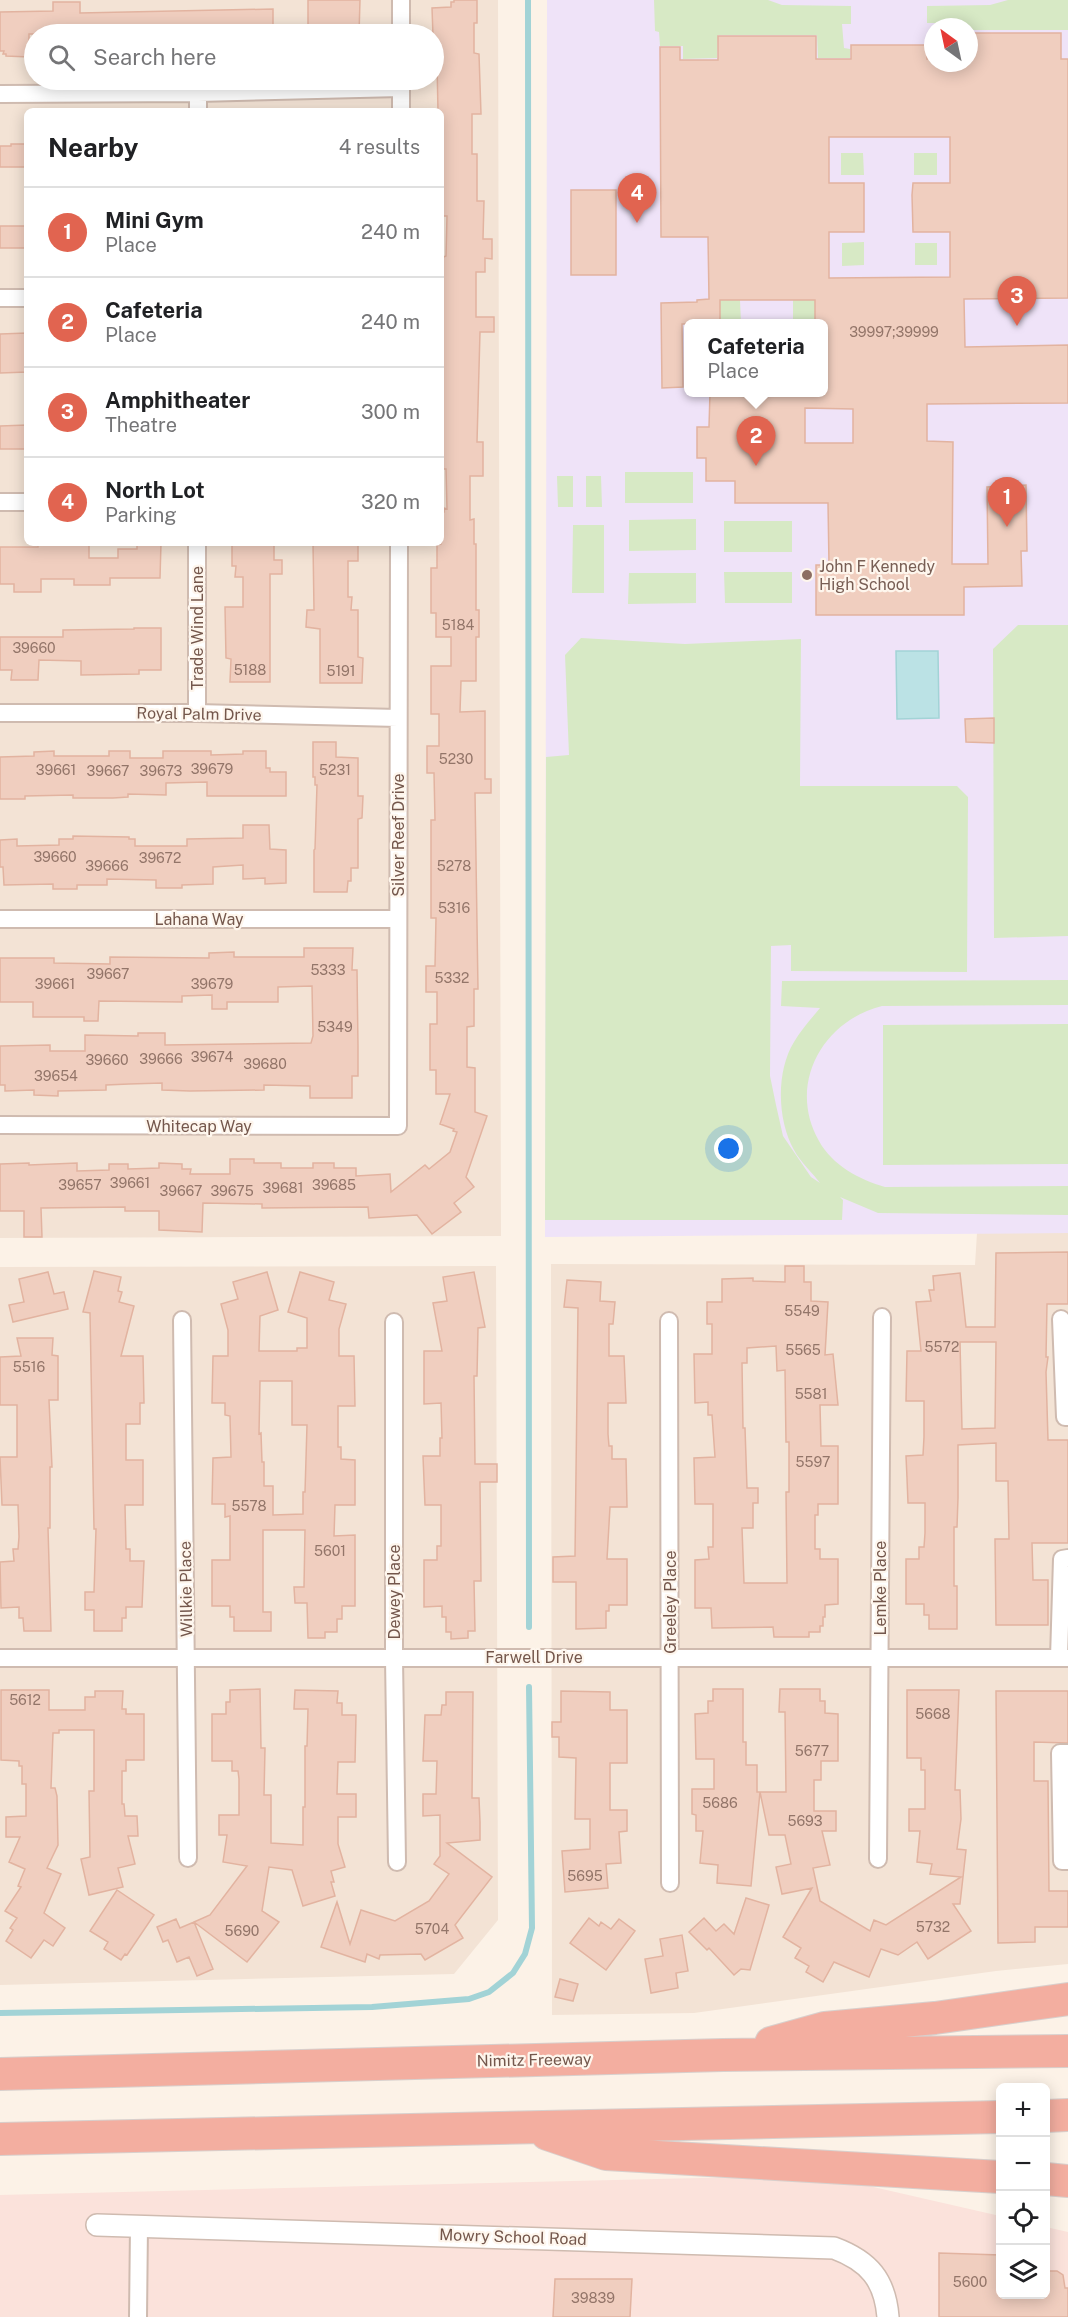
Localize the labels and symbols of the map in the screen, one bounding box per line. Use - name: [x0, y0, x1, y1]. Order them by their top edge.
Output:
- north arrow: [924, 18, 978, 72]
- pin: 4: [618, 174, 656, 223]
- pin: 3: [998, 276, 1036, 326]
- house number: 39997;39999: [849, 324, 939, 340]
- pin: 2: [736, 416, 776, 466]
- pin: 1: [988, 478, 1026, 527]
- place label: John F Kennedy High School: [819, 557, 936, 594]
- street label: Trade Wind Lane: [188, 566, 207, 690]
- marker: John F Kennedy High School: [800, 568, 814, 582]
- house number: 5184: [442, 617, 474, 633]
- house number: 39660: [12, 640, 56, 656]
- house number: 5188: [234, 662, 266, 678]
- house number: 5191: [326, 663, 356, 679]
- street label: Royal Palm Drive: [136, 703, 262, 725]
- house number: 5230: [439, 751, 473, 767]
- house number: 39679: [191, 761, 234, 777]
- house number: 39661: [36, 762, 76, 778]
- house number: 5231: [319, 762, 351, 778]
- house number: 39667: [87, 763, 129, 779]
- house number: 39673: [140, 763, 183, 779]
- street label: Silver Reef Drive: [389, 773, 408, 897]
- house number: 39660: [33, 849, 77, 865]
- house number: 39672: [139, 850, 181, 866]
- house number: 39666: [85, 858, 129, 874]
- house number: 5278: [437, 858, 471, 874]
- house number: 5316: [438, 900, 470, 916]
- street label: Lahana Way: [154, 910, 244, 929]
- house number: 5333: [310, 962, 346, 978]
- house number: 39667: [87, 966, 129, 982]
- house number: 5332: [435, 970, 469, 986]
- house number: 39661: [35, 976, 75, 992]
- house number: 39679: [191, 976, 234, 992]
- house number: 5349: [317, 1019, 353, 1035]
- house number: 39674: [191, 1049, 234, 1065]
- house number: 39666: [139, 1051, 183, 1067]
- house number: 39660: [85, 1052, 129, 1068]
- house number: 39680: [243, 1056, 287, 1072]
- house number: 39654: [34, 1068, 78, 1084]
- street label: Whitecap Way: [146, 1117, 252, 1136]
- your location: [714, 1134, 743, 1163]
- house number: 39661: [110, 1175, 150, 1191]
- house number: 39657: [58, 1177, 102, 1193]
- house number: 39685: [312, 1177, 356, 1193]
- house number: 39681: [263, 1180, 303, 1196]
- house number: 39667: [160, 1183, 202, 1199]
- house number: 39675: [210, 1183, 254, 1199]
- house number: 5549: [784, 1303, 820, 1319]
- house number: 5572: [925, 1339, 959, 1355]
- house number: 5565: [785, 1342, 821, 1358]
- house number: 5516: [13, 1359, 45, 1375]
- house number: 5581: [795, 1386, 827, 1402]
- house number: 5597: [796, 1454, 830, 1470]
- house number: 5578: [231, 1498, 267, 1514]
- street label: Willkie Place: [176, 1541, 196, 1637]
- street label: Lemke Place: [871, 1541, 890, 1635]
- house number: 5601: [314, 1543, 346, 1559]
- street label: Dewey Place: [385, 1544, 404, 1640]
- street label: Greeley Place: [661, 1550, 680, 1654]
- street label: Farwell Drive: [485, 1648, 583, 1667]
- house number: 5612: [9, 1692, 41, 1708]
- house number: 5668: [915, 1706, 951, 1722]
- house number: 5677: [795, 1743, 829, 1759]
- house number: 5686: [702, 1795, 738, 1811]
- house number: 5693: [787, 1813, 823, 1829]
- house number: 5695: [567, 1868, 603, 1884]
- house number: 5732: [916, 1919, 950, 1935]
- house number: 5704: [415, 1921, 449, 1937]
- house number: 5690: [225, 1923, 259, 1939]
- street label: Nimitz Freeway: [476, 2049, 592, 2071]
- street label: Mowry School Road: [439, 2225, 587, 2249]
- house number: 5600: [953, 2274, 987, 2290]
- house number: 39839: [571, 2290, 615, 2306]

